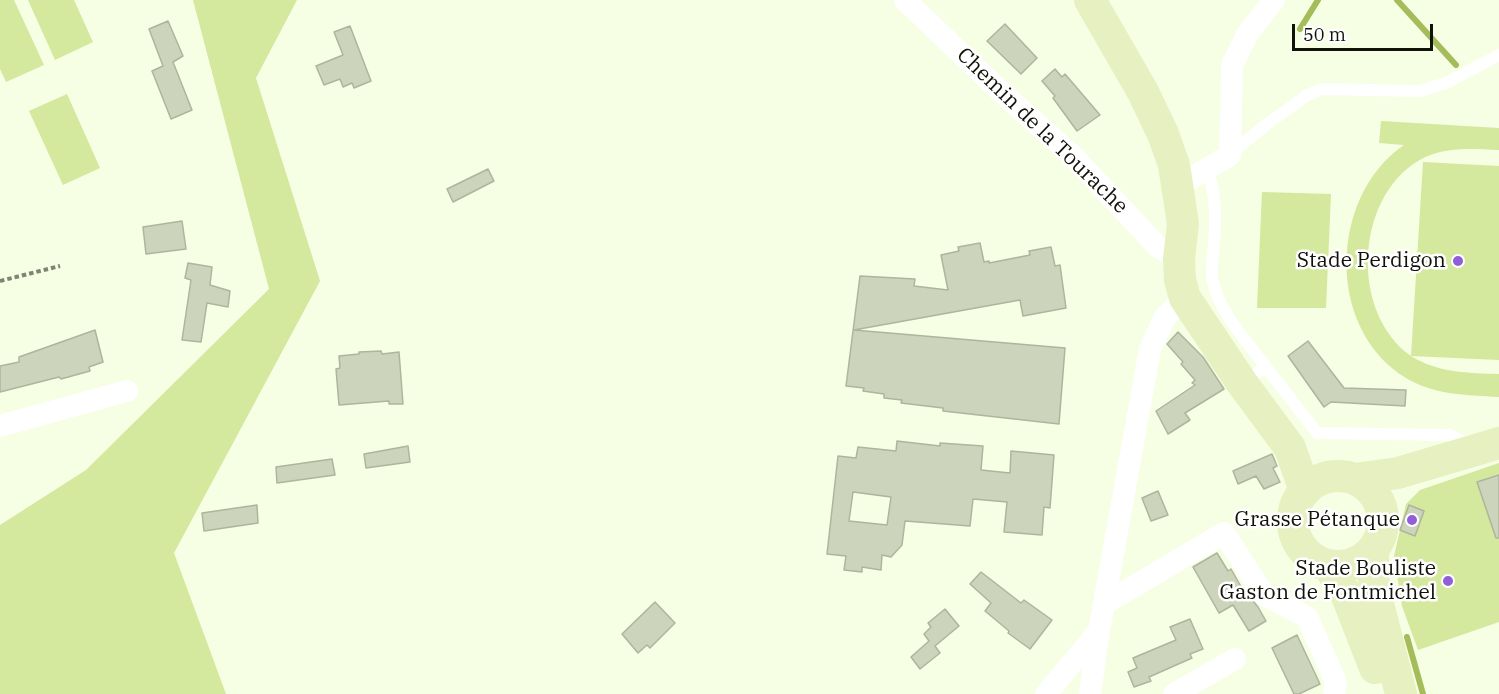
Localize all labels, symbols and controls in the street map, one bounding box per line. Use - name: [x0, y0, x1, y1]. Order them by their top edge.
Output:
- scale bar: [1295, 12, 1436, 50]
- text: 50 m: [1303, 23, 1346, 46]
- street label: Chemin de la Tourache: [951, 43, 1133, 219]
- place label: Stade Perdigon: [1297, 248, 1446, 274]
- marker: Stade Perdigon: [1451, 254, 1465, 268]
- place label: Grasse Pétanque: [1235, 507, 1400, 533]
- marker: Grasse Pétanque: [1405, 513, 1419, 527]
- place label: Stade Bouliste Gaston de Fontmichel: [1220, 556, 1436, 606]
- marker: Stade Bouliste Gaston de Fontmichel: [1441, 574, 1455, 588]

